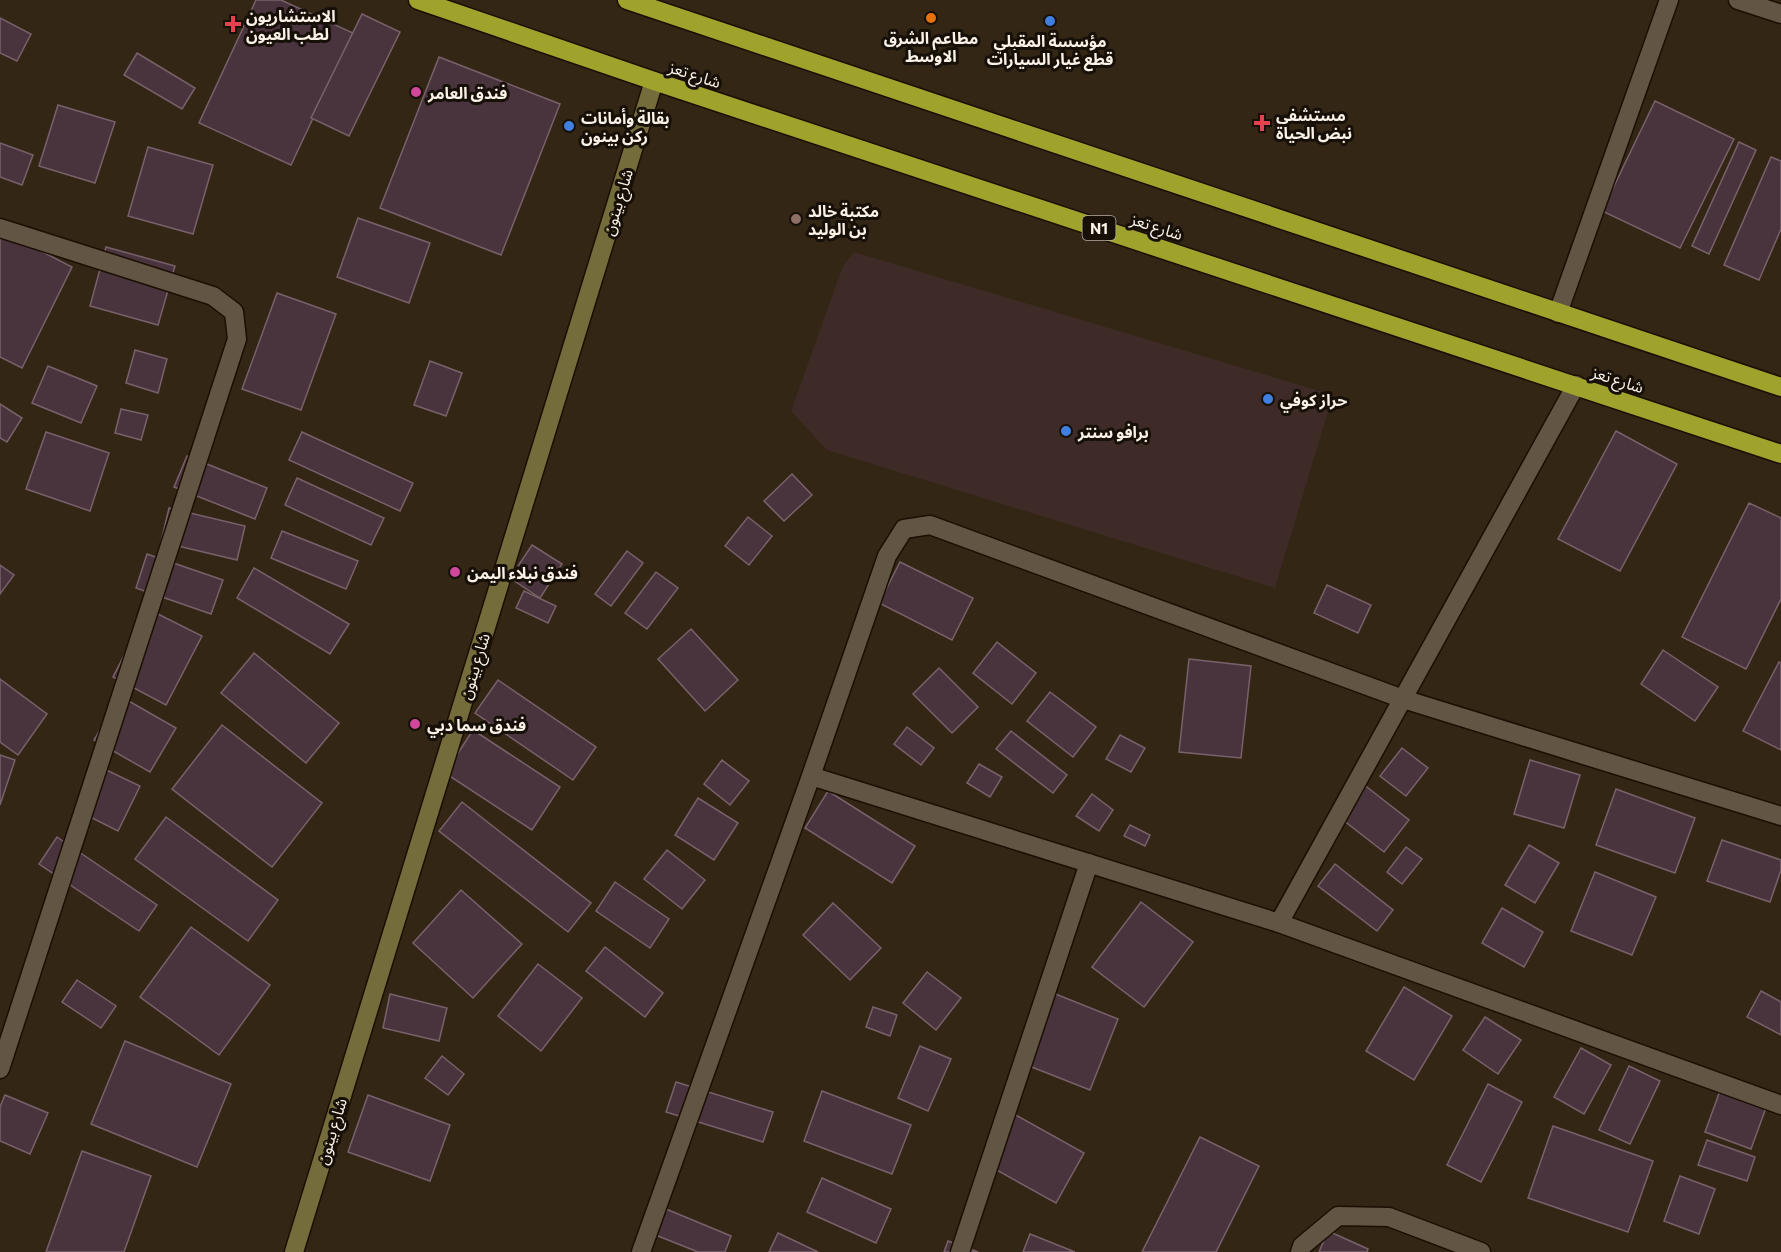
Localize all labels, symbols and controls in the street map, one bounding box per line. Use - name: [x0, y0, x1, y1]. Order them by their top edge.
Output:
- place label: الاستشاريون لطب العيون: [246, 6, 336, 44]
- marker: مطاعم الشرق الاوسط: [924, 11, 938, 25]
- marker: مؤسسة المقبلي قطع غيار السيارات: [1043, 14, 1057, 28]
- marker: الاستشاريون لطب العيون: [224, 15, 242, 33]
- place label: مطاعم الشرق الاوسط: [884, 28, 978, 66]
- place label: مؤسسة المقبلي قطع غيار السيارات: [987, 31, 1113, 72]
- street label: شارع تعز: [664, 56, 723, 95]
- place label: فندق العامر: [427, 83, 507, 103]
- marker: فندق العامر: [409, 85, 423, 99]
- place label: مستشفى نبض الحياة: [1276, 105, 1352, 143]
- place label: بقالة وأمانات ركن بينون: [581, 108, 670, 146]
- marker: مستشفى نبض الحياة: [1253, 114, 1271, 132]
- marker: بقالة وأمانات ركن بينون: [562, 119, 576, 133]
- street label: شارع بينون: [598, 166, 640, 239]
- place label: مكتبة خالد بن الوليد: [808, 201, 879, 239]
- street label: شارع تعز: [1126, 208, 1185, 247]
- marker: مكتبة خالد بن الوليد: [789, 212, 803, 226]
- road number: N1: [1082, 216, 1116, 240]
- street label: شارع تعز: [1587, 361, 1646, 400]
- place label: حراز كوفي: [1280, 390, 1347, 413]
- marker: حراز كوفي: [1261, 392, 1275, 406]
- place label: برافو سنتر: [1077, 422, 1149, 442]
- marker: برافو سنتر: [1059, 424, 1073, 438]
- place label: فندق نبلاء اليمن: [467, 563, 578, 583]
- marker: فندق نبلاء اليمن: [448, 565, 462, 579]
- street label: شارع بينون: [455, 630, 497, 703]
- place label: فندق سما دبي: [427, 715, 526, 738]
- marker: فندق سما دبي: [408, 717, 422, 731]
- street label: شارع بينون: [312, 1095, 354, 1168]

